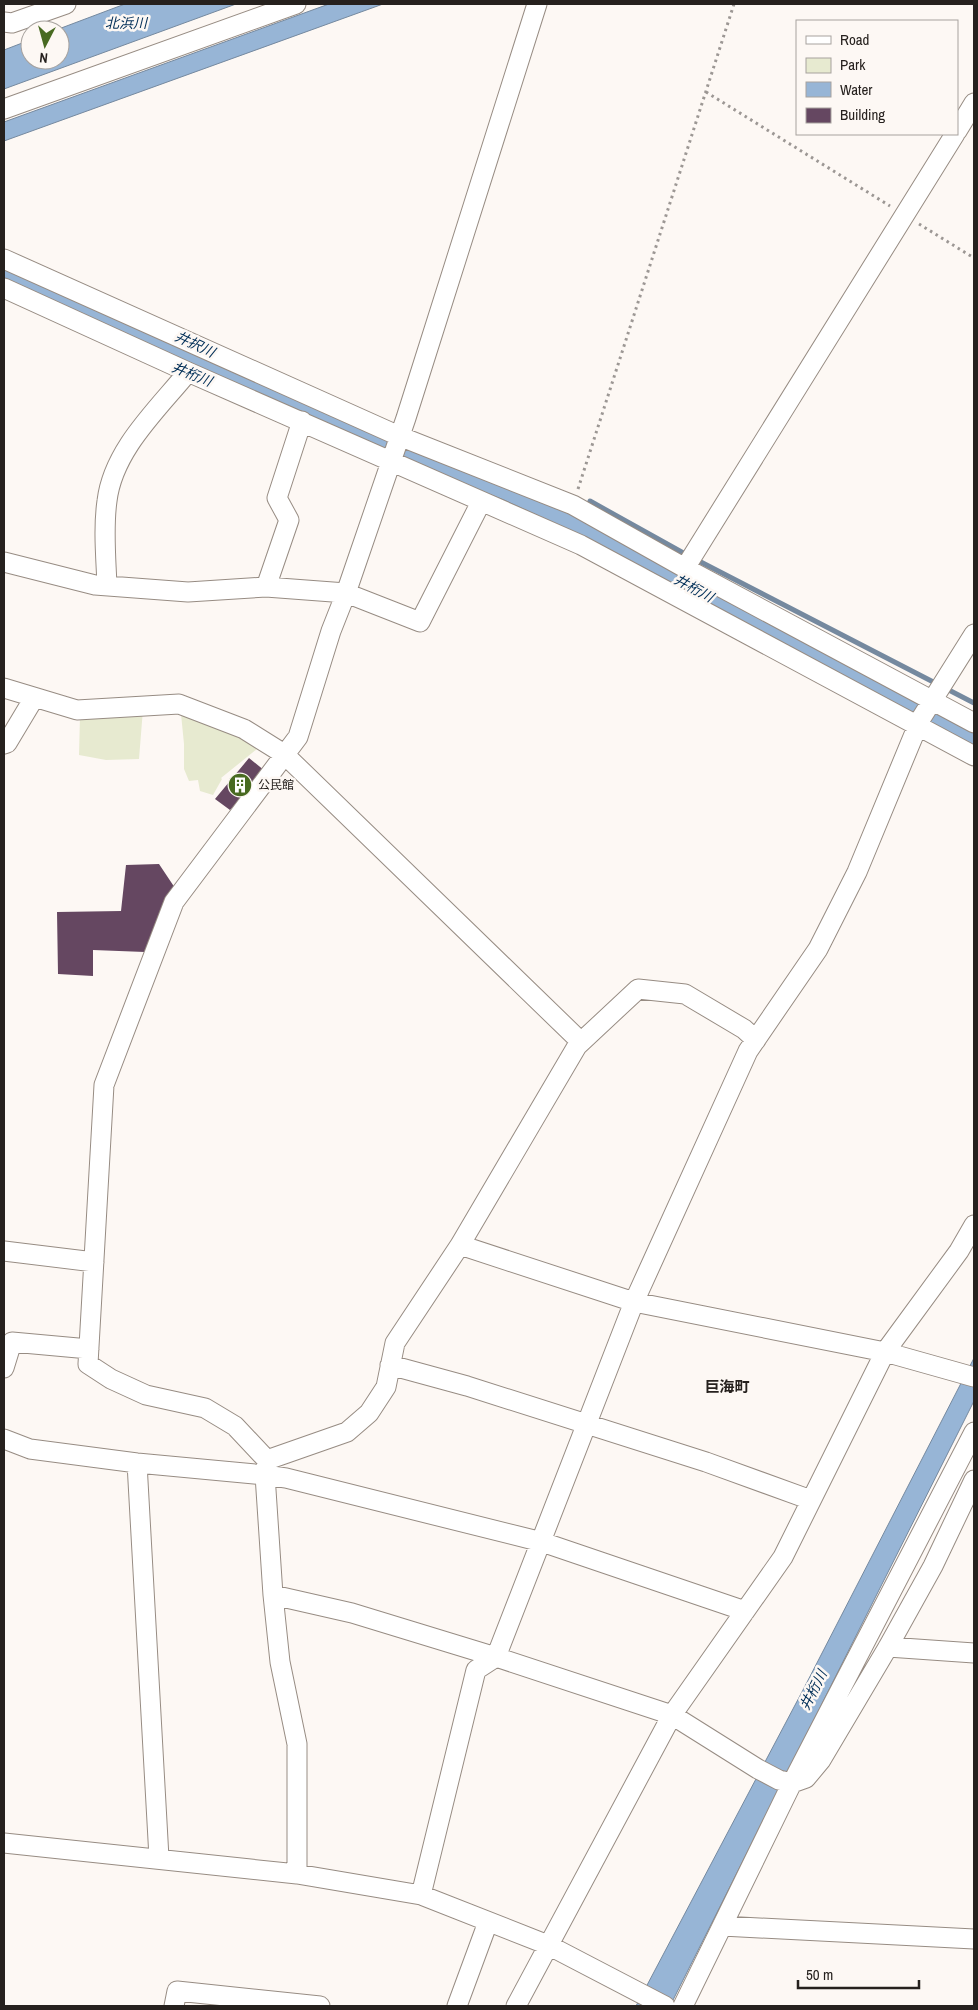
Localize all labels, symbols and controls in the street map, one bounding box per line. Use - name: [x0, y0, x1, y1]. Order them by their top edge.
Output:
- water label: 北浜川: [105, 14, 149, 32]
- north arrow: [20, 20, 70, 70]
- legend: [796, 20, 958, 135]
- text: Road: [840, 29, 869, 50]
- text: N: [39, 49, 49, 67]
- text: Park: [840, 54, 866, 75]
- text: Water: [840, 79, 872, 100]
- text: Building: [840, 104, 885, 125]
- water label: 井択川: [172, 327, 220, 362]
- water label: 井桁川: [169, 358, 217, 391]
- water label: 井桁川: [671, 570, 719, 607]
- building icon: 公民館: [227, 772, 253, 798]
- place label: 公民館: [258, 777, 294, 793]
- district label: 巨海町: [704, 1376, 750, 1397]
- water label: 井桁川: [795, 1665, 831, 1713]
- scale bar: [798, 1958, 919, 1990]
- text: 50 m: [806, 1964, 833, 1985]

